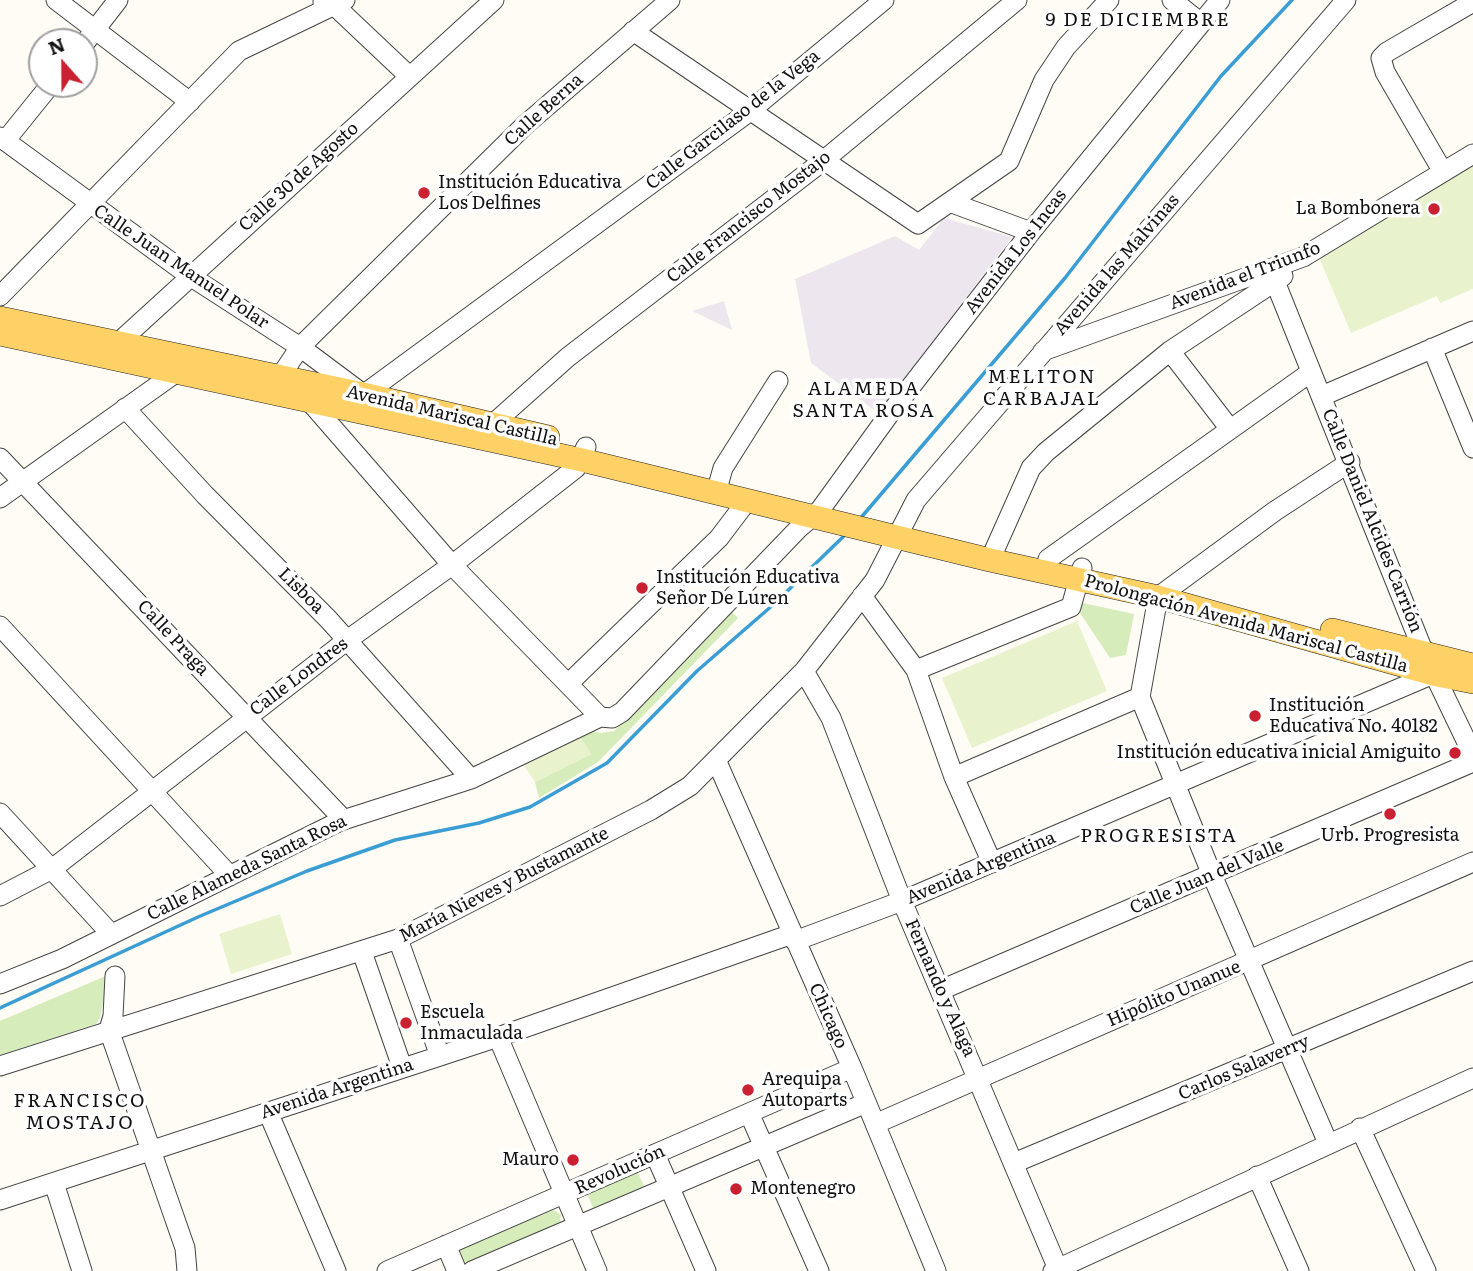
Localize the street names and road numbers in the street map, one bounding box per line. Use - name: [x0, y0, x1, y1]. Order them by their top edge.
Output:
- street label: Calle Garcilaso de la Vega: [642, 45, 824, 195]
- street label: Calle Berna: [500, 69, 588, 151]
- street label: Calle 30 de Agosto: [235, 118, 363, 236]
- street label: Calle Francisco Mostajo: [663, 146, 835, 288]
- street label: Avenida Los Incas: [961, 185, 1071, 319]
- street label: Avenida las Malvinas: [1050, 190, 1184, 340]
- street label: Calle Juan Manuel Polar: [89, 200, 273, 334]
- street label: Avenida el Triunfo: [1166, 237, 1324, 315]
- street label: Avenida Mariscal Castilla: [344, 381, 560, 451]
- street label: Calle Daniel Alcides Carrión: [1317, 406, 1427, 636]
- street label: Lisboa: [273, 563, 329, 619]
- street label: Prolongación Avenida Mariscal Castilla: [1082, 570, 1410, 678]
- street label: Calle Praga: [133, 596, 213, 680]
- street label: Calle Londres: [246, 633, 352, 721]
- street label: Calle Alameda Santa Rosa: [144, 810, 350, 926]
- street label: María Nieves y Bustamante: [396, 823, 612, 947]
- street label: Avenida Argentina: [903, 827, 1059, 909]
- street label: Calle Juan del Valle: [1127, 835, 1287, 919]
- street label: Fernando y Alaga: [900, 916, 980, 1060]
- street label: Hipólito Unanue: [1104, 956, 1244, 1032]
- street label: Chicago: [804, 980, 852, 1052]
- street label: Carlos Salaverry: [1175, 1031, 1313, 1105]
- street label: Avenida Argentina: [258, 1054, 416, 1124]
- street label: Revolución: [572, 1141, 668, 1199]

